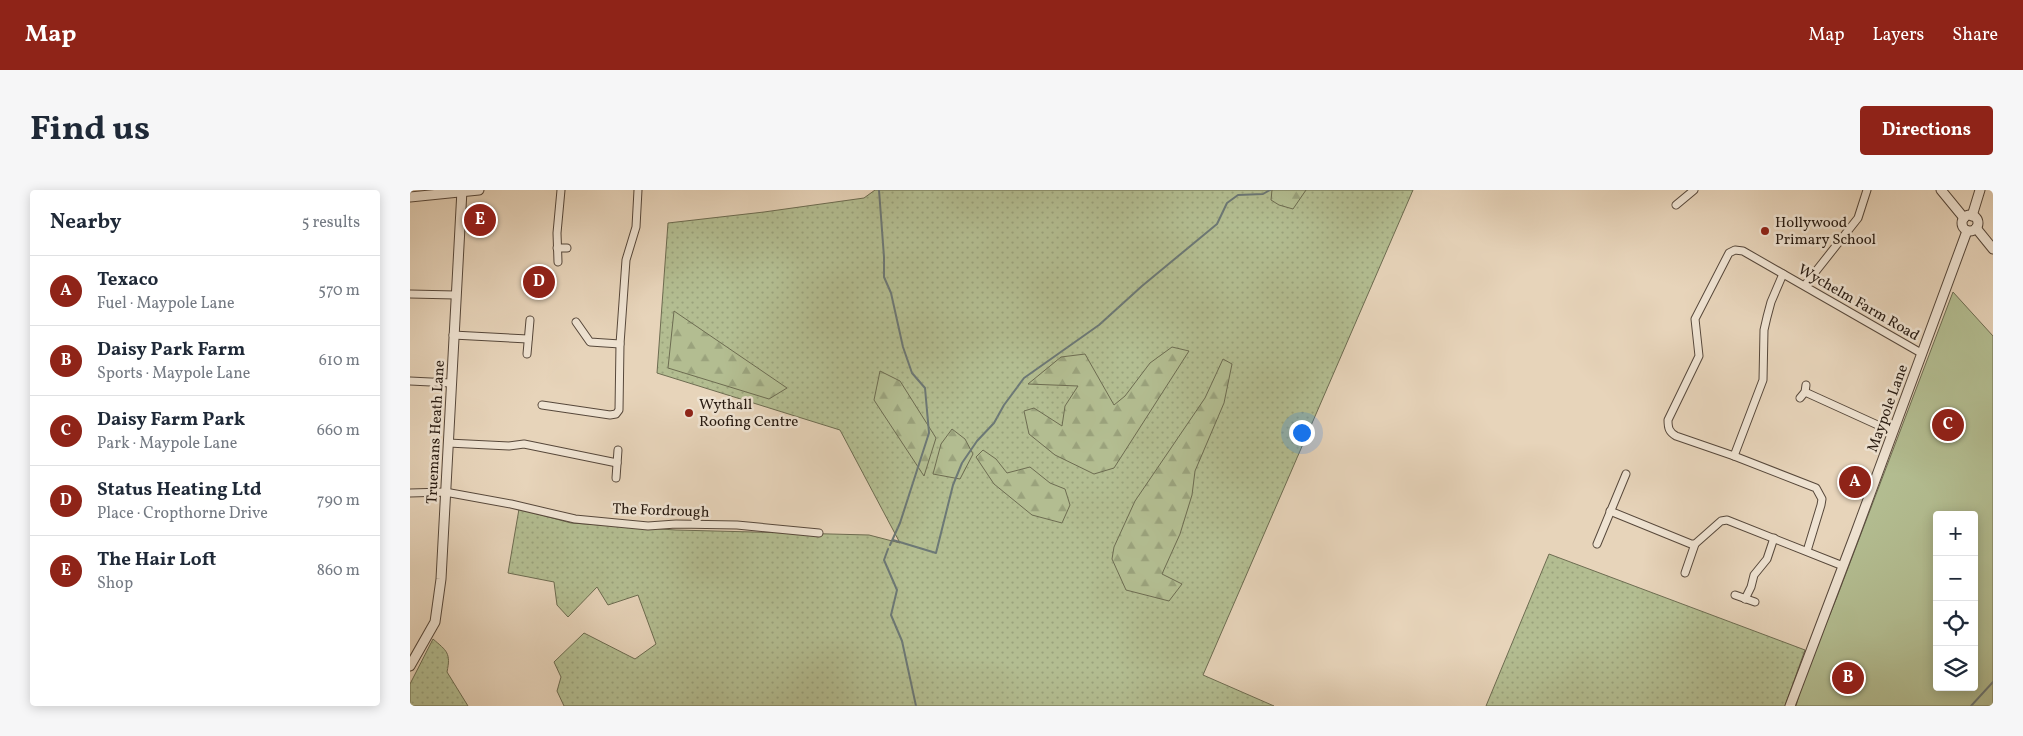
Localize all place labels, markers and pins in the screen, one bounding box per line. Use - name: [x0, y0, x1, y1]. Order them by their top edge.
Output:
- pin: E: [464, 201, 496, 239]
- place label: Hollywood Primary School: [1775, 213, 1876, 251]
- marker: Hollywood Primary School: [1759, 225, 1771, 237]
- pin: D: [523, 263, 555, 301]
- place label: Wythall Roofing Centre: [699, 395, 798, 433]
- pin: C: [1932, 406, 1964, 444]
- marker: Wythall Roofing Centre: [683, 407, 695, 419]
- pin: A: [1839, 463, 1871, 501]
- pin: B: [1832, 659, 1864, 697]

